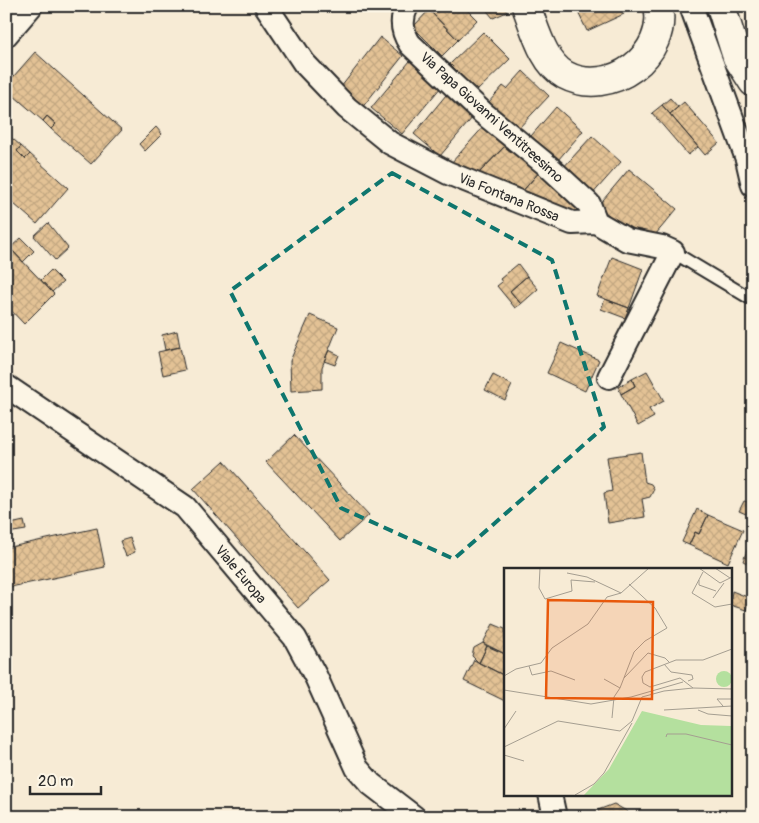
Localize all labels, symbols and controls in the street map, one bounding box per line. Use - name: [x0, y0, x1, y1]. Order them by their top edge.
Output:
- street label: Via Papa Giovanni Ventitreesimo: [417, 49, 567, 186]
- street label: Via Fontana Rossa: [456, 170, 562, 225]
- street label: Viale Europa: [211, 542, 270, 607]
- inset map: [504, 568, 732, 796]
- scale bar: [30, 763, 101, 795]
- text: 20 m: [38, 772, 73, 791]

